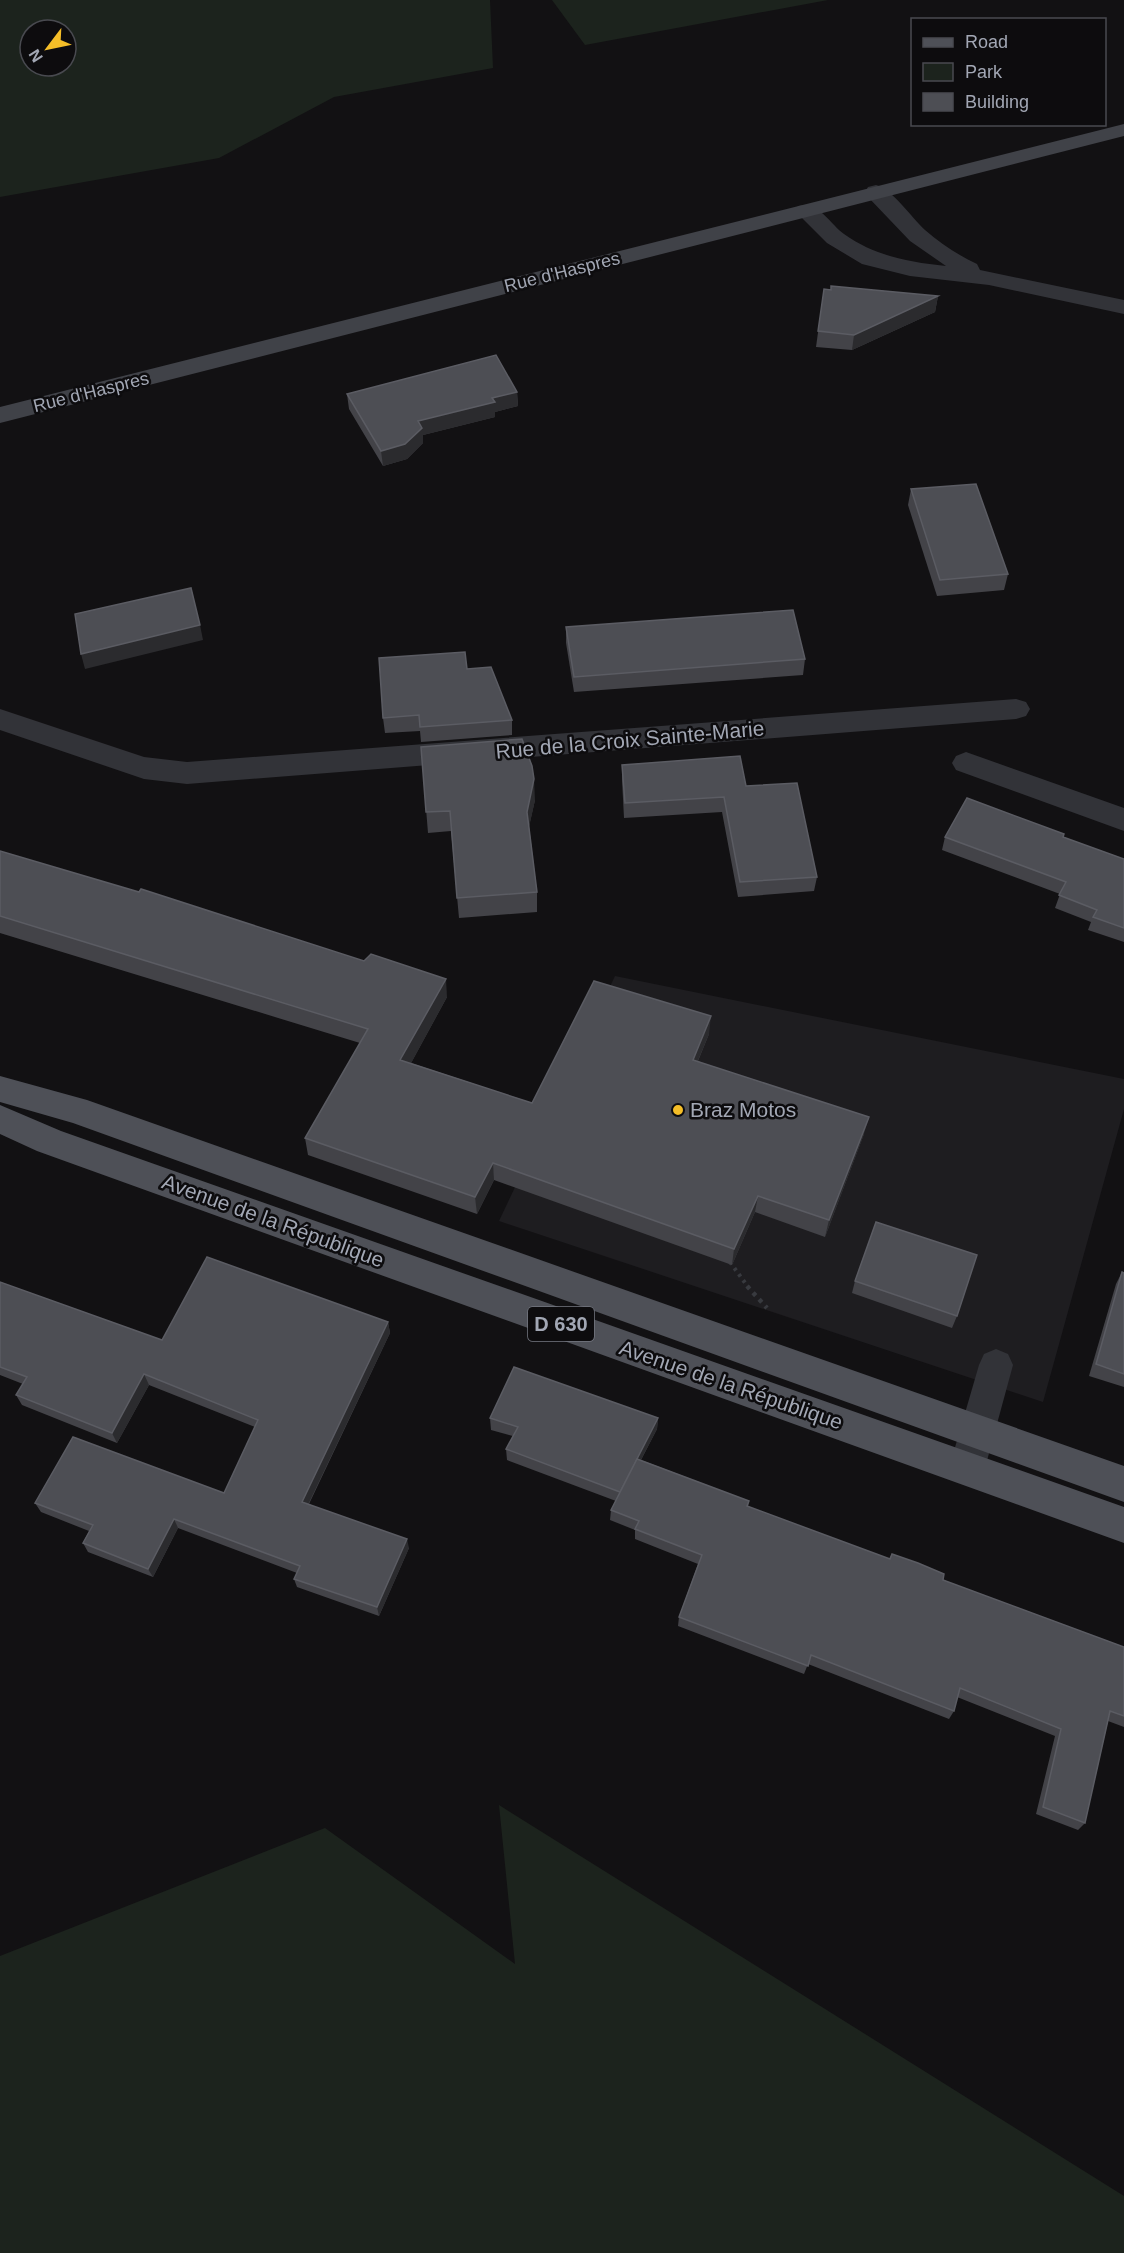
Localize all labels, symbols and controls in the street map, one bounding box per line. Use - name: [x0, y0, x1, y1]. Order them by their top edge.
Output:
- north arrow: [18, 18, 78, 78]
- legend: [911, 18, 1106, 126]
- text: Road: [965, 32, 1008, 52]
- text: N: [25, 46, 46, 65]
- text: Park: [965, 62, 1003, 82]
- text: Building: [965, 92, 1029, 112]
- street label: Rue d'Haspres: [502, 248, 622, 296]
- street label: Rue d'Haspres: [31, 368, 151, 416]
- street label: Rue de la Croix Sainte-Marie: [495, 716, 765, 763]
- place label: Braz Motos: [690, 1098, 796, 1121]
- marker: Braz Motos: [671, 1103, 685, 1117]
- street label: Avenue de la République: [159, 1170, 387, 1271]
- road number: D 630: [528, 1307, 594, 1341]
- street label: Avenue de la République: [617, 1336, 846, 1434]

